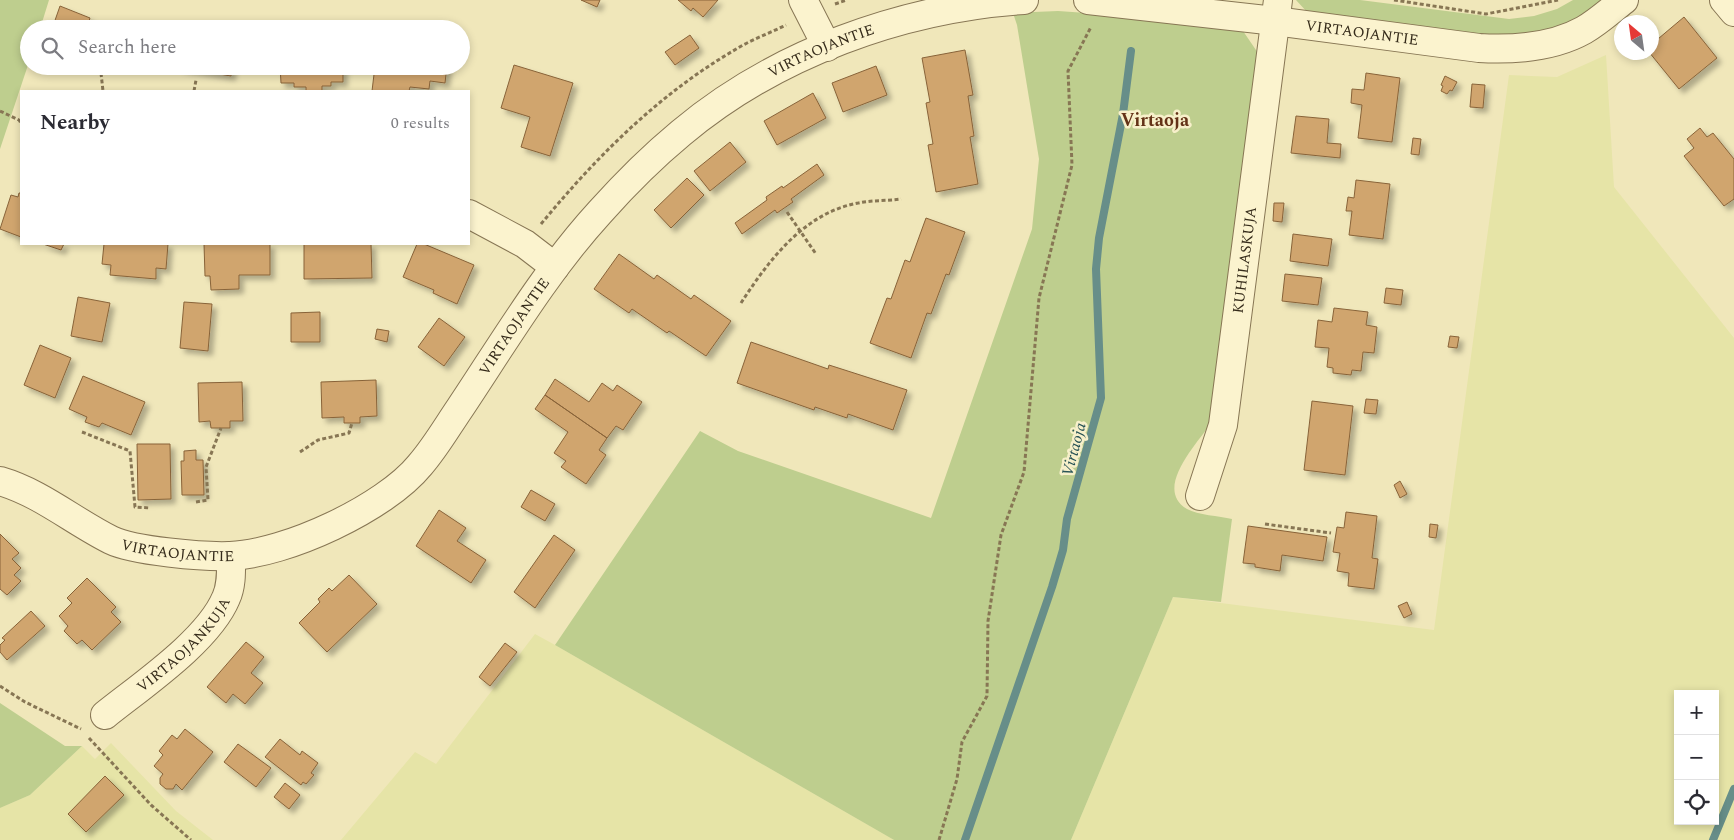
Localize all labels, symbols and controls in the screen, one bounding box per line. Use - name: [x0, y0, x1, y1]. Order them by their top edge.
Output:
- street label: VIRTAOJANTIE: [1304, 14, 1420, 52]
- north arrow: [1614, 15, 1659, 60]
- street label: VIRTAOJANTIE: [764, 18, 877, 84]
- search box: [20, 20, 470, 75]
- text: Search here: [78, 33, 177, 62]
- icon: search: [38, 34, 66, 62]
- text: Nearby: [40, 107, 110, 139]
- district label: Virtaoja: [1121, 107, 1190, 134]
- text: 0 results: [391, 111, 450, 135]
- street label: KUHILASKUJA: [1227, 205, 1263, 315]
- street label: VIRTAOJANTIE: [473, 273, 556, 380]
- water label: Virtaoja: [1055, 420, 1093, 479]
- street label: VIRTAOJANTIE: [118, 533, 235, 568]
- street label: VIRTAOJANKUJA: [132, 594, 237, 698]
- map controls: [1674, 690, 1719, 825]
- button: +: [1674, 690, 1719, 735]
- button: −: [1674, 735, 1719, 780]
- button: locate: [1674, 780, 1719, 825]

